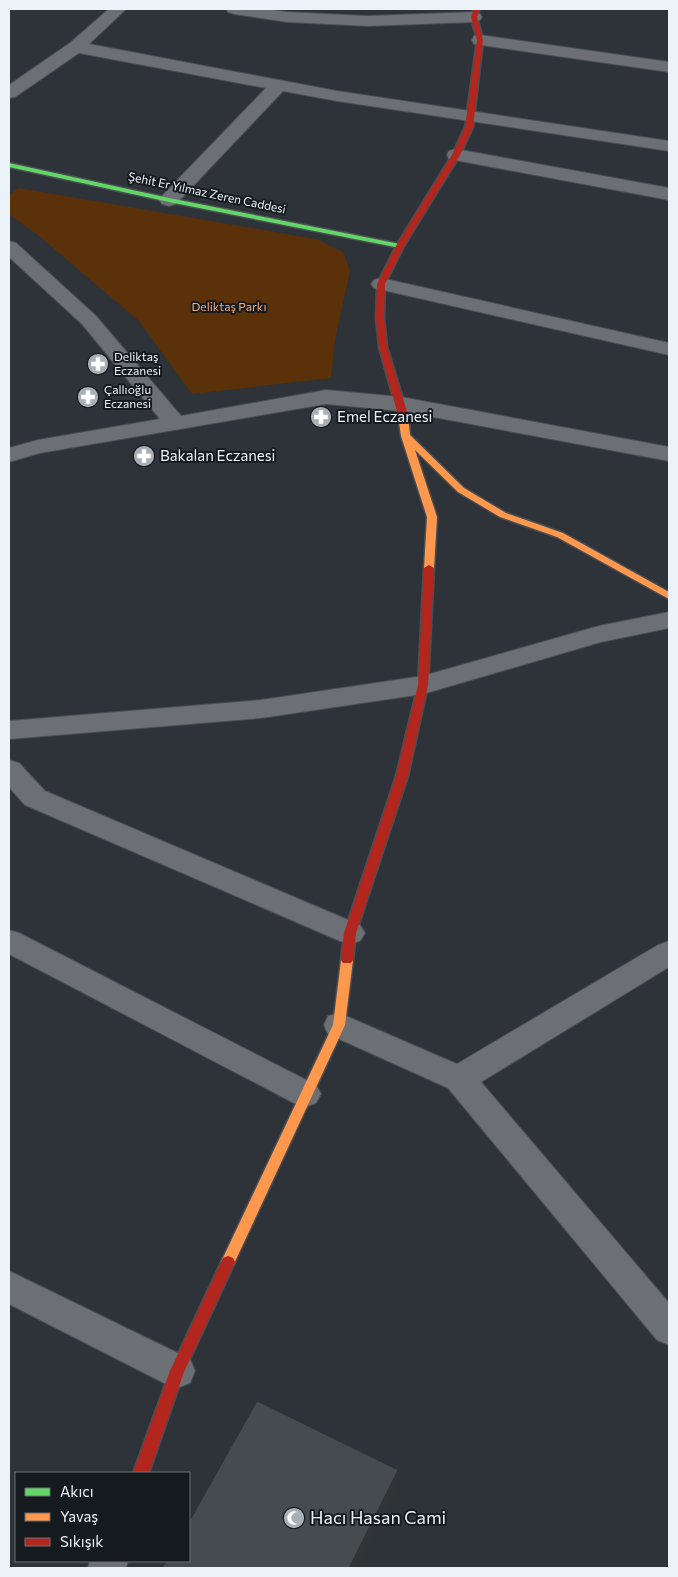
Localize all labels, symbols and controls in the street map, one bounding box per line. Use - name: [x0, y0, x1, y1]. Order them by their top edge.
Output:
- street label: Şehit Er Yılmaz Zeren Caddesi: [127, 168, 287, 216]
- park label: Deliktaş Parkı: [192, 299, 266, 313]
- place label: Deliktaş Eczanesi: [114, 349, 161, 377]
- pharmacy icon: Deliktaş Eczanesi: [86, 352, 110, 376]
- place label: Çallıoğlu Eczanesi: [104, 382, 151, 410]
- pharmacy icon: Çallıoğlu Eczanesi: [76, 385, 100, 409]
- pharmacy icon: Emel Eczanesi: [309, 405, 333, 429]
- place label: Emel Eczanesi: [337, 407, 432, 425]
- pharmacy icon: Bakalan Eczanesi: [132, 444, 156, 468]
- place label: Bakalan Eczanesi: [160, 446, 275, 464]
- legend: [15, 1472, 190, 1562]
- text: Akıcı: [60, 1482, 94, 1500]
- mosque icon: Hacı Hasan Cami: [282, 1506, 306, 1530]
- place label: Hacı Hasan Cami: [310, 1506, 446, 1528]
- text: Yavaş: [60, 1507, 98, 1525]
- text: Sıkışık: [60, 1532, 103, 1550]

